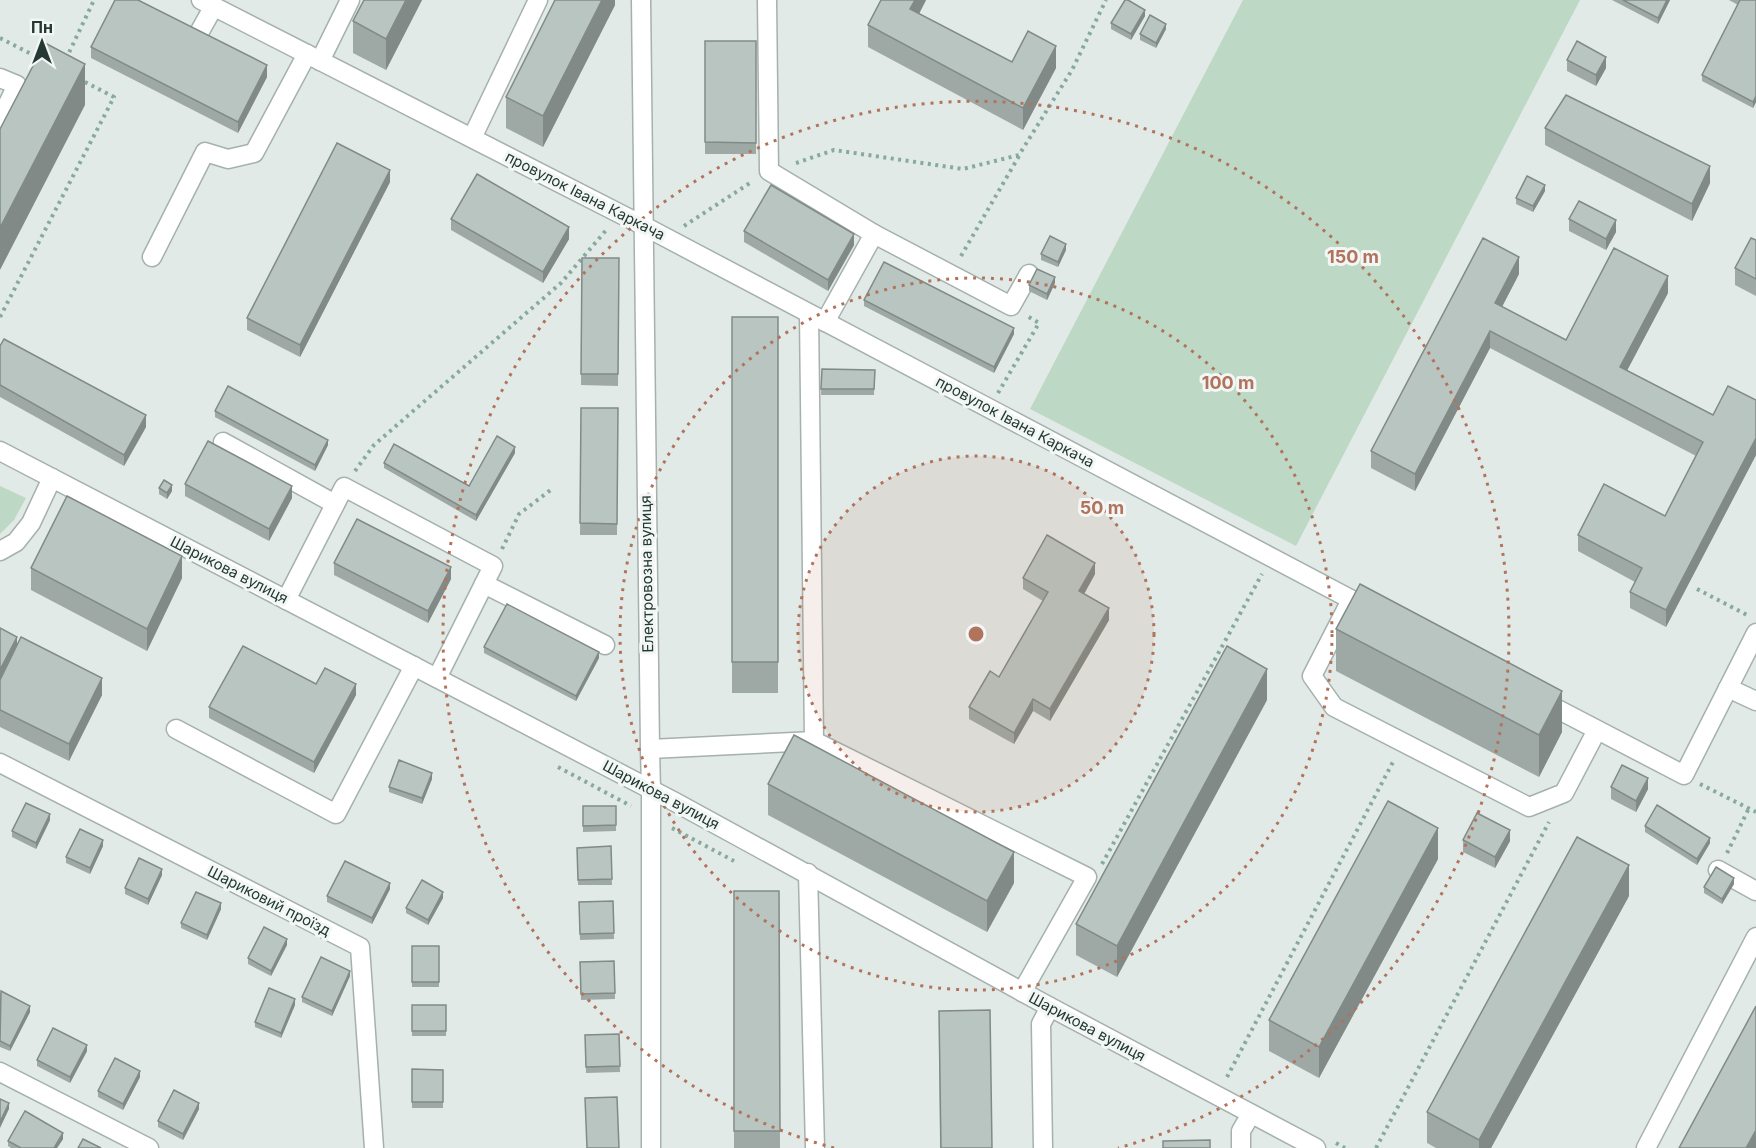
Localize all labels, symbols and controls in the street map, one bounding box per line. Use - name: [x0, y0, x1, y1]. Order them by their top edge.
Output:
- north arrow: [12, 12, 72, 72]
- text: Пн: [31, 17, 53, 37]
- street label: провулок Івана Каркача: [502, 147, 668, 244]
- text: 150 m: [1327, 246, 1379, 267]
- street label: провулок Івана Каркача: [933, 372, 1098, 471]
- text: 100 m: [1202, 372, 1254, 393]
- street label: Електровозна вулиця: [636, 495, 657, 653]
- text: 50 m: [1080, 497, 1124, 518]
- street label: Шарикова вулиця: [167, 532, 291, 607]
- centre of rings: [966, 624, 986, 644]
- street label: Шарикова вулиця: [600, 756, 723, 833]
- street label: Шариковий проїзд: [205, 861, 334, 940]
- street label: Шарикова вулиця: [1026, 988, 1149, 1065]

